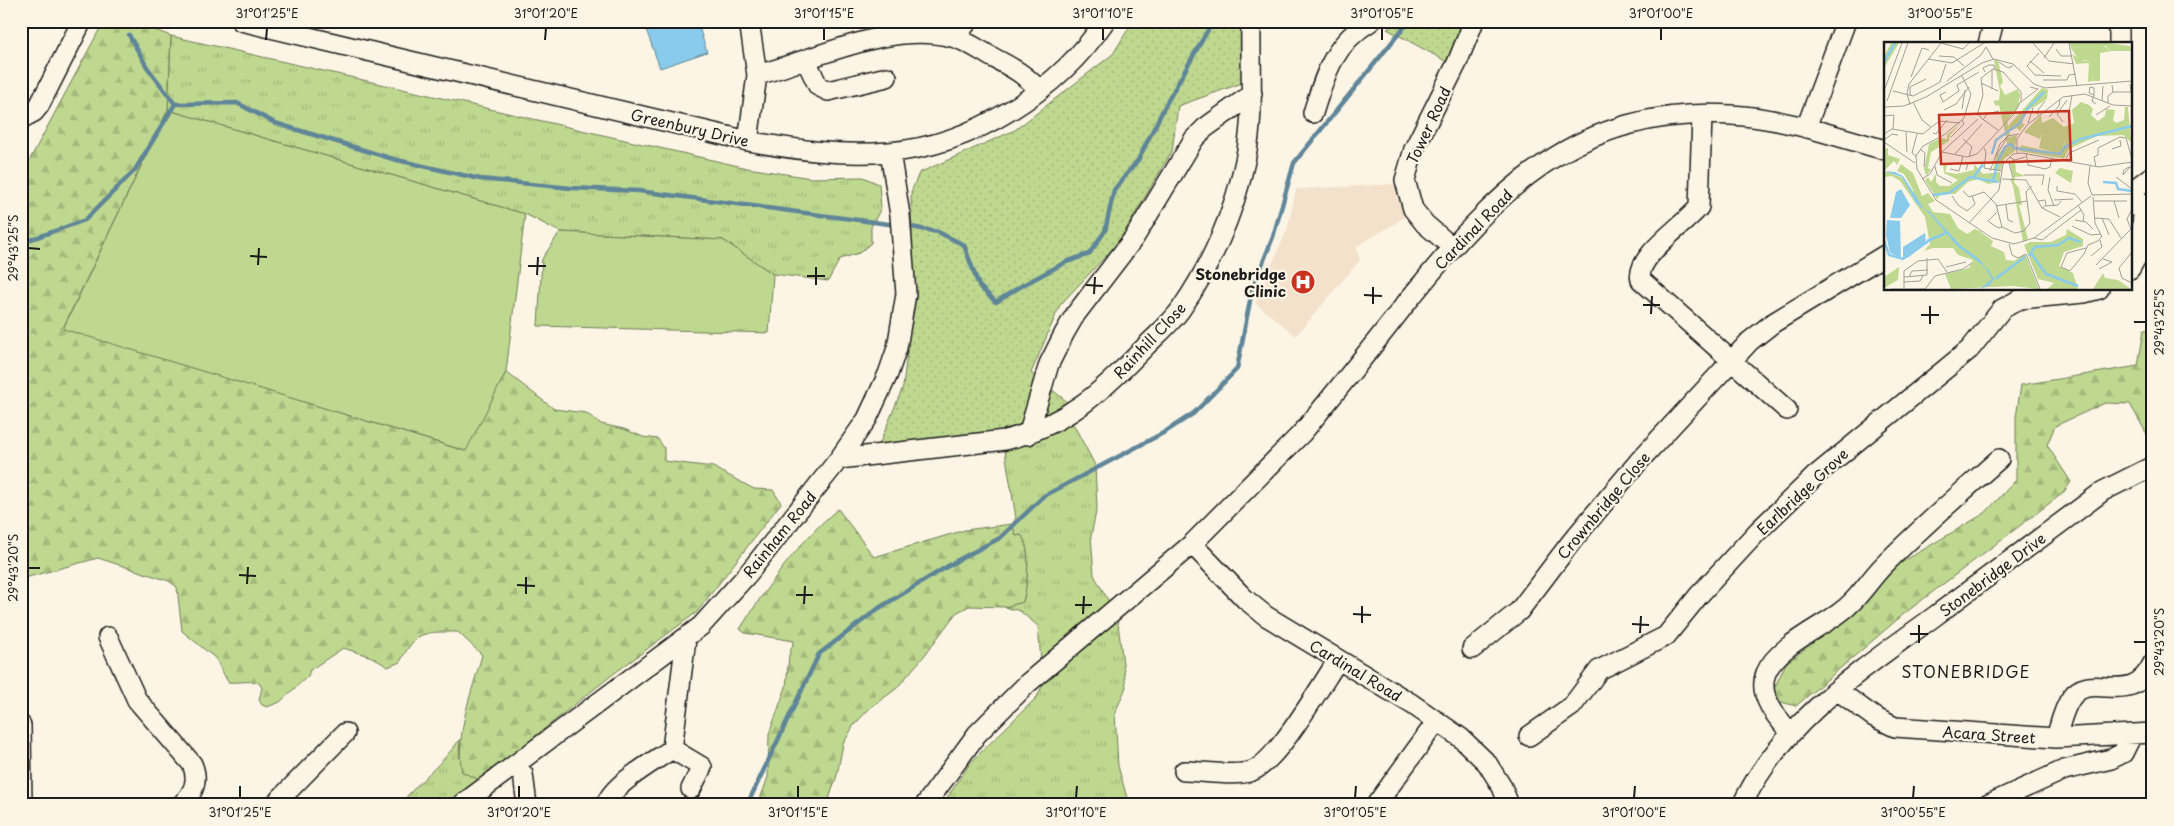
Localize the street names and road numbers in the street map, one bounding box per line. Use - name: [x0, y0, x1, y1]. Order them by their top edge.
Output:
- street label: Tower Road: [1400, 83, 1456, 167]
- street label: Greenbury Drive: [629, 102, 751, 152]
- street label: Cardinal Road: [1428, 183, 1518, 275]
- street label: Rainhill Close: [1107, 296, 1191, 383]
- street label: Earlbridge Grove: [1751, 442, 1853, 540]
- street label: Crownbridge Close: [1551, 446, 1655, 564]
- street label: Rainham Road: [737, 486, 821, 582]
- street label: Stonebridge Drive: [1934, 526, 2050, 622]
- street label: Cardinal Road: [1305, 633, 1407, 707]
- street label: Acara Street: [1942, 719, 2036, 749]

